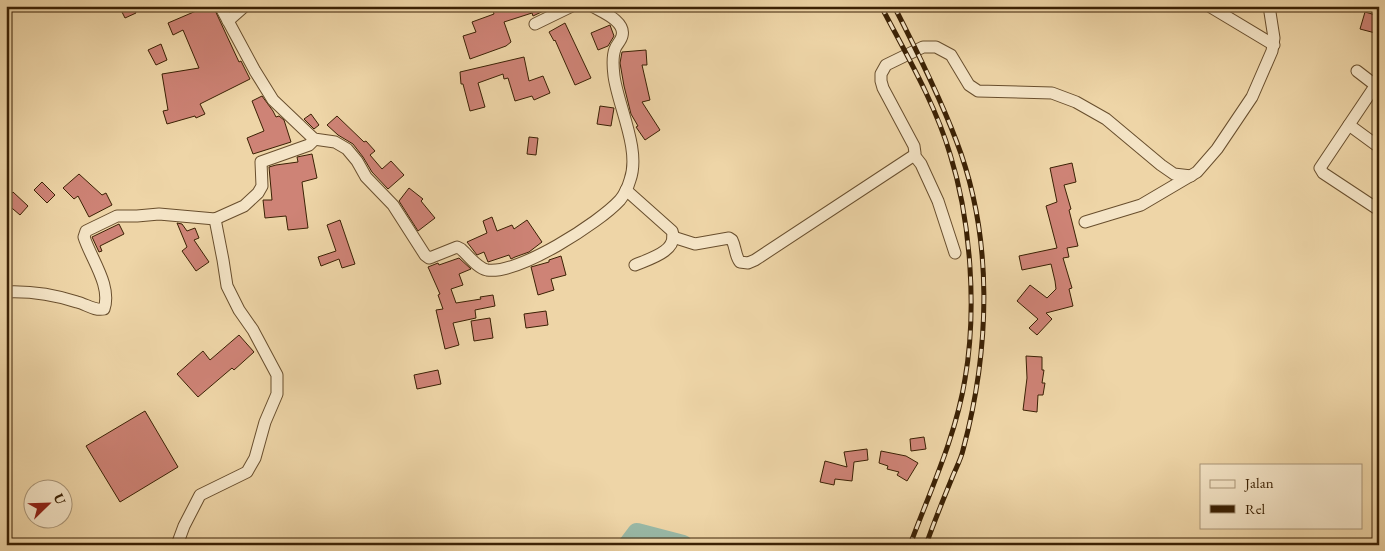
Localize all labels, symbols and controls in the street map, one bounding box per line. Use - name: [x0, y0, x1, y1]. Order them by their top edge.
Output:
- legend: [1200, 464, 1362, 528]
- text: Jalan: [1243, 473, 1274, 492]
- north arrow: [22, 478, 72, 528]
- text: U: [50, 491, 71, 508]
- text: Rel: [1245, 499, 1266, 518]

